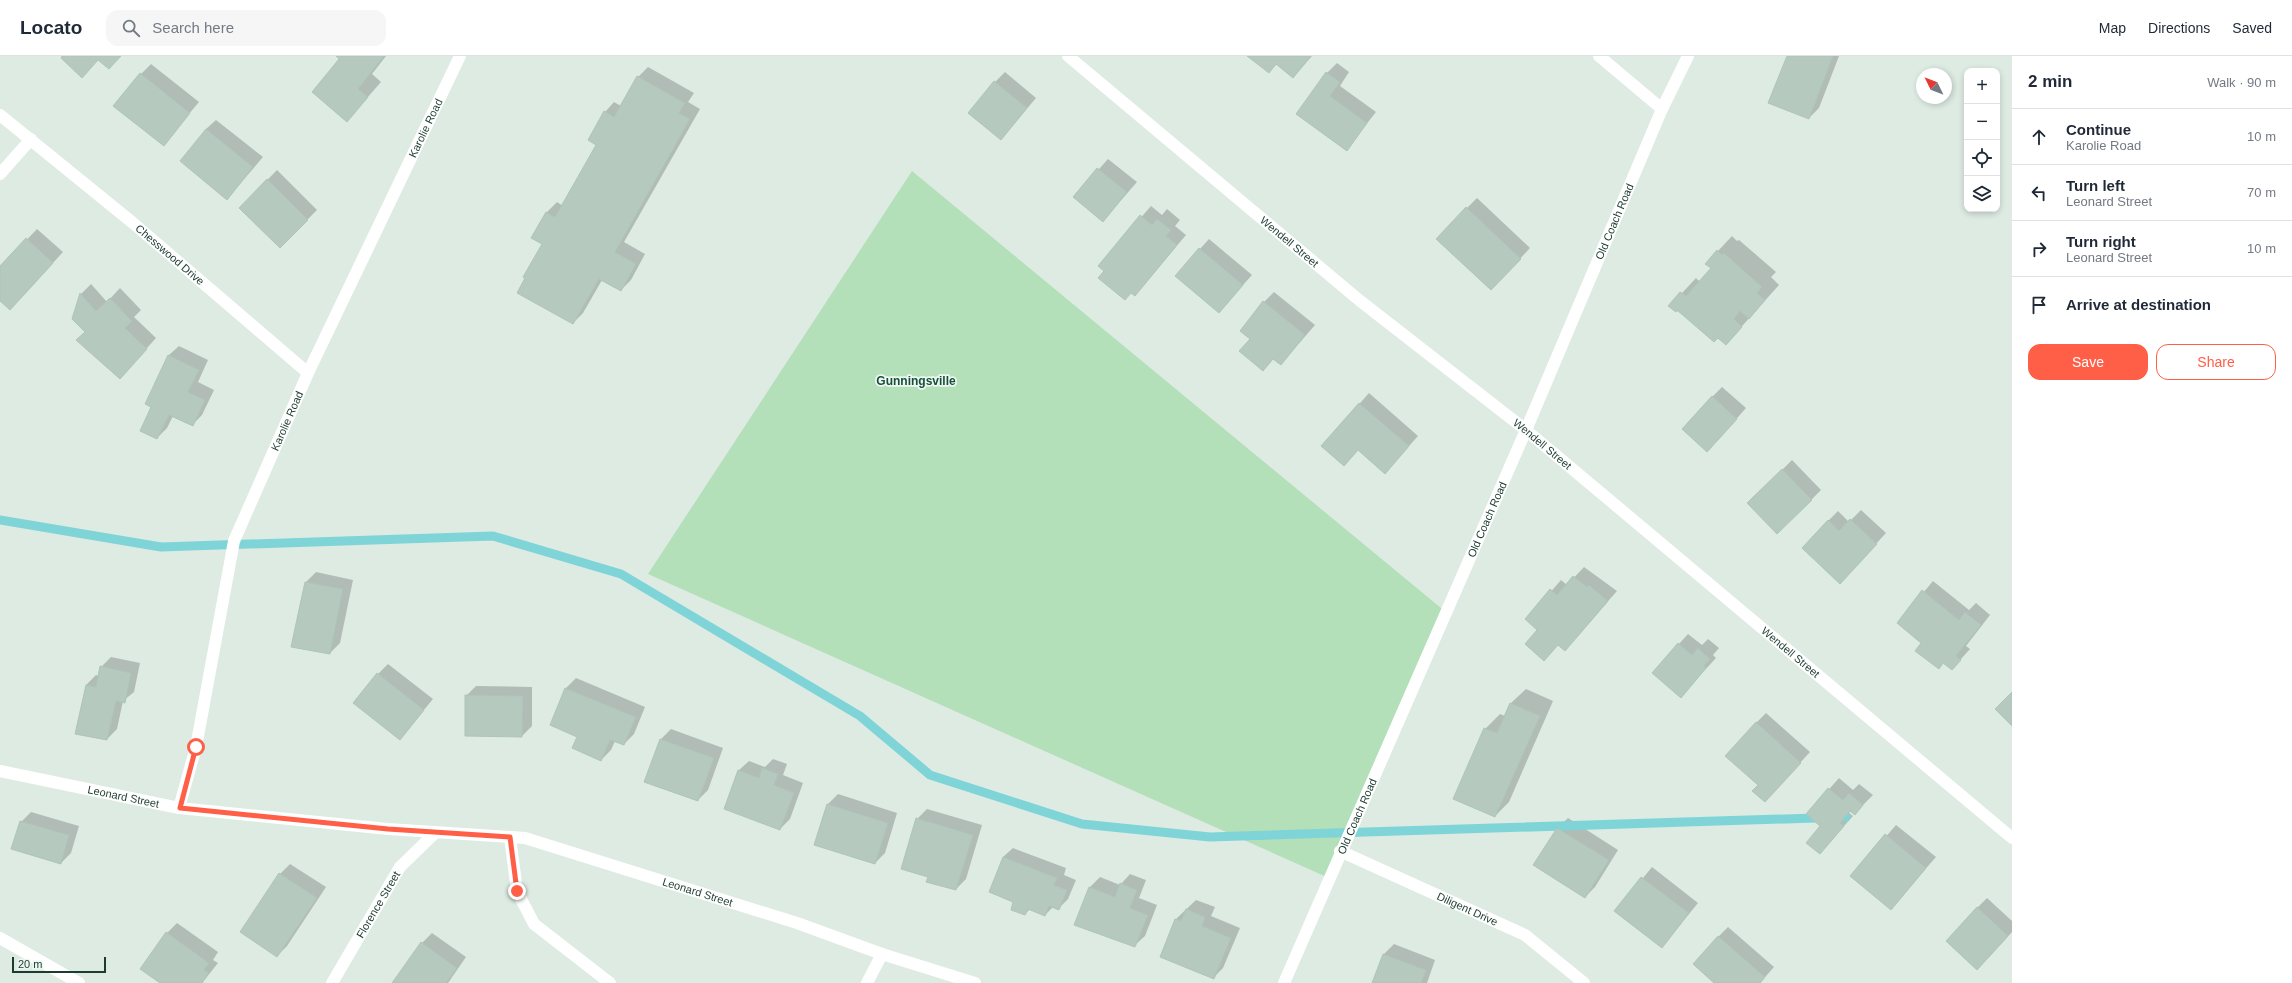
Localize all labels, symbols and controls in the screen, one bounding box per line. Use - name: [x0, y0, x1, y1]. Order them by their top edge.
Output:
- search box: [106, 10, 386, 46]
- text: Locato: [20, 17, 82, 38]
- icon: search: [120, 17, 142, 39]
- text: Search here: [152, 19, 234, 36]
- text: Map: [2099, 20, 2126, 36]
- text: Directions: [2148, 20, 2210, 36]
- text: Saved: [2232, 20, 2272, 36]
- north arrow: [1916, 68, 1952, 104]
- map controls: [1964, 68, 2000, 212]
- button: +: [1964, 68, 2000, 104]
- text: 2 min: [2028, 72, 2072, 91]
- text: Walk · 90 m: [2207, 75, 2276, 90]
- street label: Karolie Road: [406, 97, 445, 159]
- button: −: [1964, 104, 2000, 140]
- text: Continue: [2066, 121, 2131, 138]
- icon: ahead: [2028, 126, 2050, 148]
- text: 10 m: [2247, 129, 2276, 144]
- text: Karolie Road: [2066, 138, 2141, 153]
- button: locate: [1964, 140, 2000, 176]
- button: layers: [1964, 176, 2000, 212]
- text: Turn left: [2066, 177, 2125, 194]
- street label: Old Coach Road: [1593, 182, 1636, 261]
- icon: left: [2028, 182, 2050, 204]
- text: 70 m: [2247, 185, 2276, 200]
- text: Leonard Street: [2066, 194, 2152, 209]
- street label: Wendell Street: [1258, 214, 1321, 269]
- street label: Chesswood Drive: [133, 222, 207, 287]
- text: Turn right: [2066, 233, 2136, 250]
- icon: right: [2028, 238, 2050, 260]
- text: 10 m: [2247, 241, 2276, 256]
- text: Leonard Street: [2066, 250, 2152, 265]
- icon: arrive: [2028, 294, 2050, 316]
- text: Arrive at destination: [2066, 296, 2211, 313]
- button: Save: [2028, 344, 2148, 380]
- button: Share: [2156, 344, 2276, 380]
- district label: Gunningsville: [876, 374, 956, 388]
- street label: Karolie Road: [269, 389, 305, 452]
- street label: Wendell Street: [1511, 416, 1574, 472]
- street label: Old Coach Road: [1465, 480, 1509, 559]
- street label: Wendell Street: [1759, 624, 1822, 680]
- route start: [187, 738, 205, 756]
- street label: Old Coach Road: [1335, 777, 1379, 856]
- street label: Leonard Street: [86, 783, 160, 810]
- street label: Florence Street: [354, 869, 402, 940]
- street label: Leonard Street: [661, 875, 734, 909]
- route end: [508, 882, 526, 900]
- street label: Diligent Drive: [1435, 890, 1500, 928]
- scale bar: [12, 955, 106, 974]
- text: 20 m: [18, 958, 42, 970]

